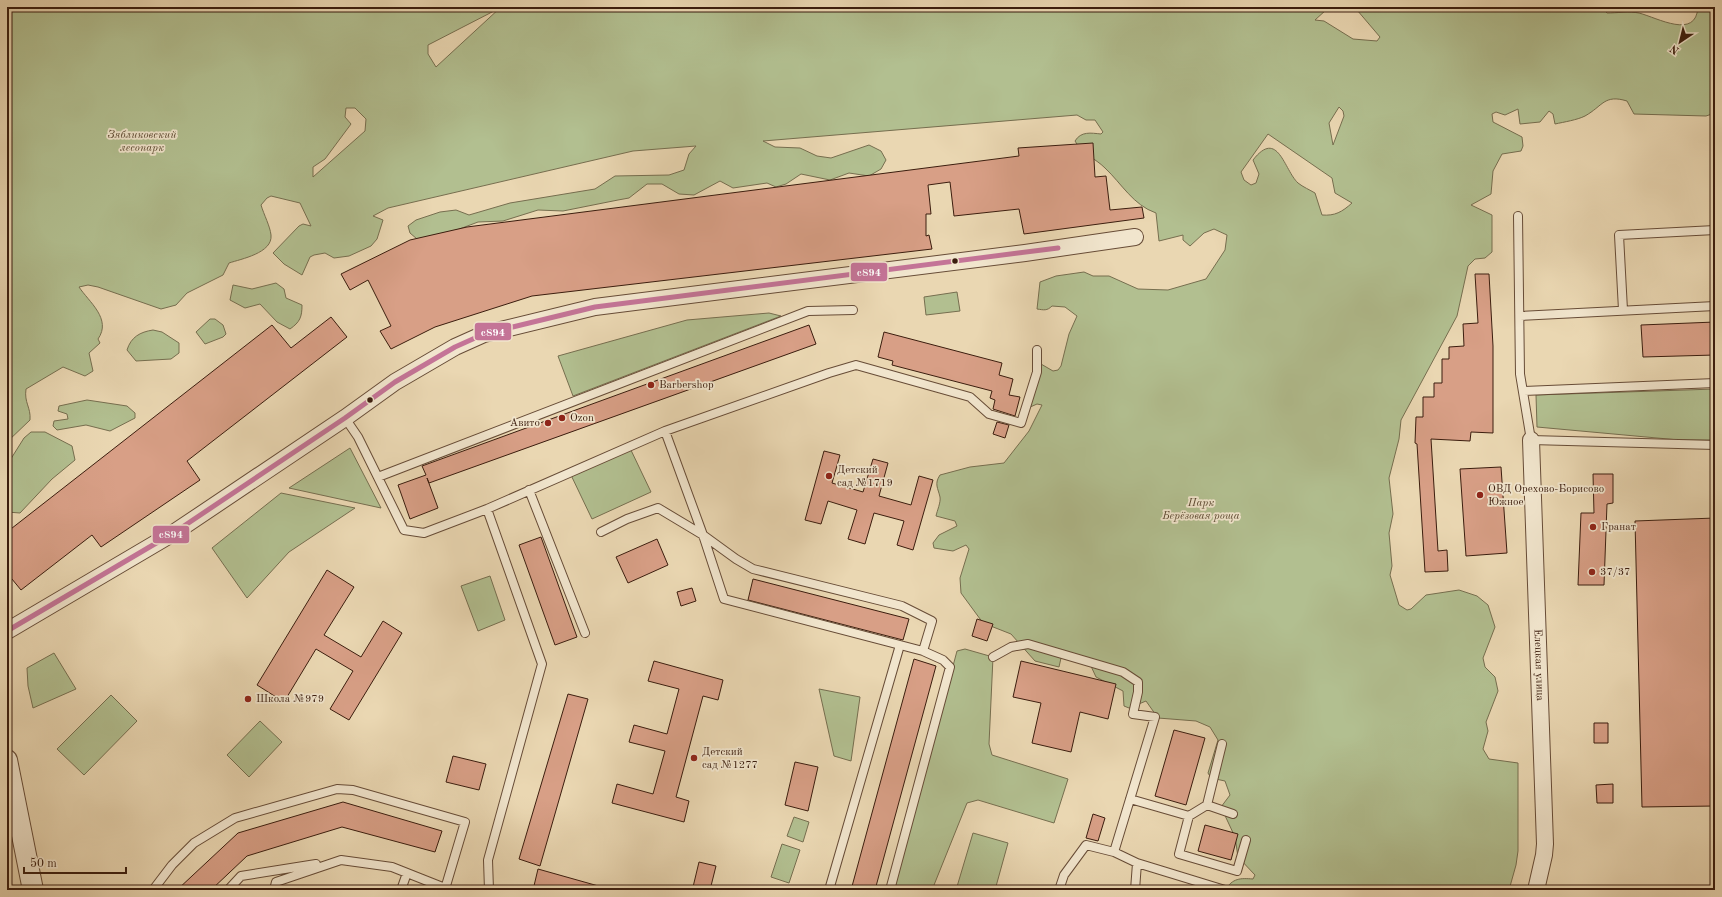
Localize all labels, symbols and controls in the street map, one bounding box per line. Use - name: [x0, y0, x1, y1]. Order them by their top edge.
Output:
- north arrow: [1660, 22, 1700, 62]
- text: N: [1668, 42, 1682, 56]
- park label: Зябликовский лесопарк: [107, 129, 177, 154]
- unlabelled marker: [950, 256, 960, 266]
- line badge: с894: [850, 262, 888, 282]
- text: с894: [857, 268, 881, 279]
- line badge: с894: [474, 322, 512, 341]
- text: с894: [481, 328, 505, 339]
- marker: Barbershop: [646, 380, 656, 390]
- place label: Barbershop: [659, 380, 714, 391]
- unlabelled marker: [365, 395, 375, 405]
- marker: Ozon: [557, 413, 567, 423]
- place label: Ozon: [570, 413, 594, 424]
- place label: Авито: [510, 418, 540, 429]
- marker: Авито: [543, 418, 553, 428]
- place label: Детский сад №1719: [837, 465, 893, 489]
- marker: Детский сад №1719: [824, 471, 834, 481]
- place label: ОВД Орехово-Борисово Южное: [1488, 484, 1604, 508]
- marker: ОВД Орехово-Борисово Южное: [1475, 490, 1485, 500]
- park label: Парк Берёзовая роща: [1161, 498, 1240, 522]
- marker: Гранат: [1588, 522, 1598, 532]
- place label: Гранат: [1601, 522, 1636, 533]
- line badge: с894: [152, 525, 190, 544]
- text: с894: [159, 530, 183, 541]
- marker: 37/37: [1587, 567, 1597, 577]
- place label: 37/37: [1600, 567, 1630, 578]
- street label: Елецкая улица: [1532, 629, 1546, 702]
- marker: Школа №979: [243, 694, 253, 704]
- place label: Школа №979: [256, 694, 324, 705]
- place label: Детский сад №1277: [702, 747, 758, 771]
- marker: Детский сад №1277: [689, 753, 699, 763]
- scale bar: [24, 849, 126, 875]
- text: 50 m: [30, 857, 57, 870]

